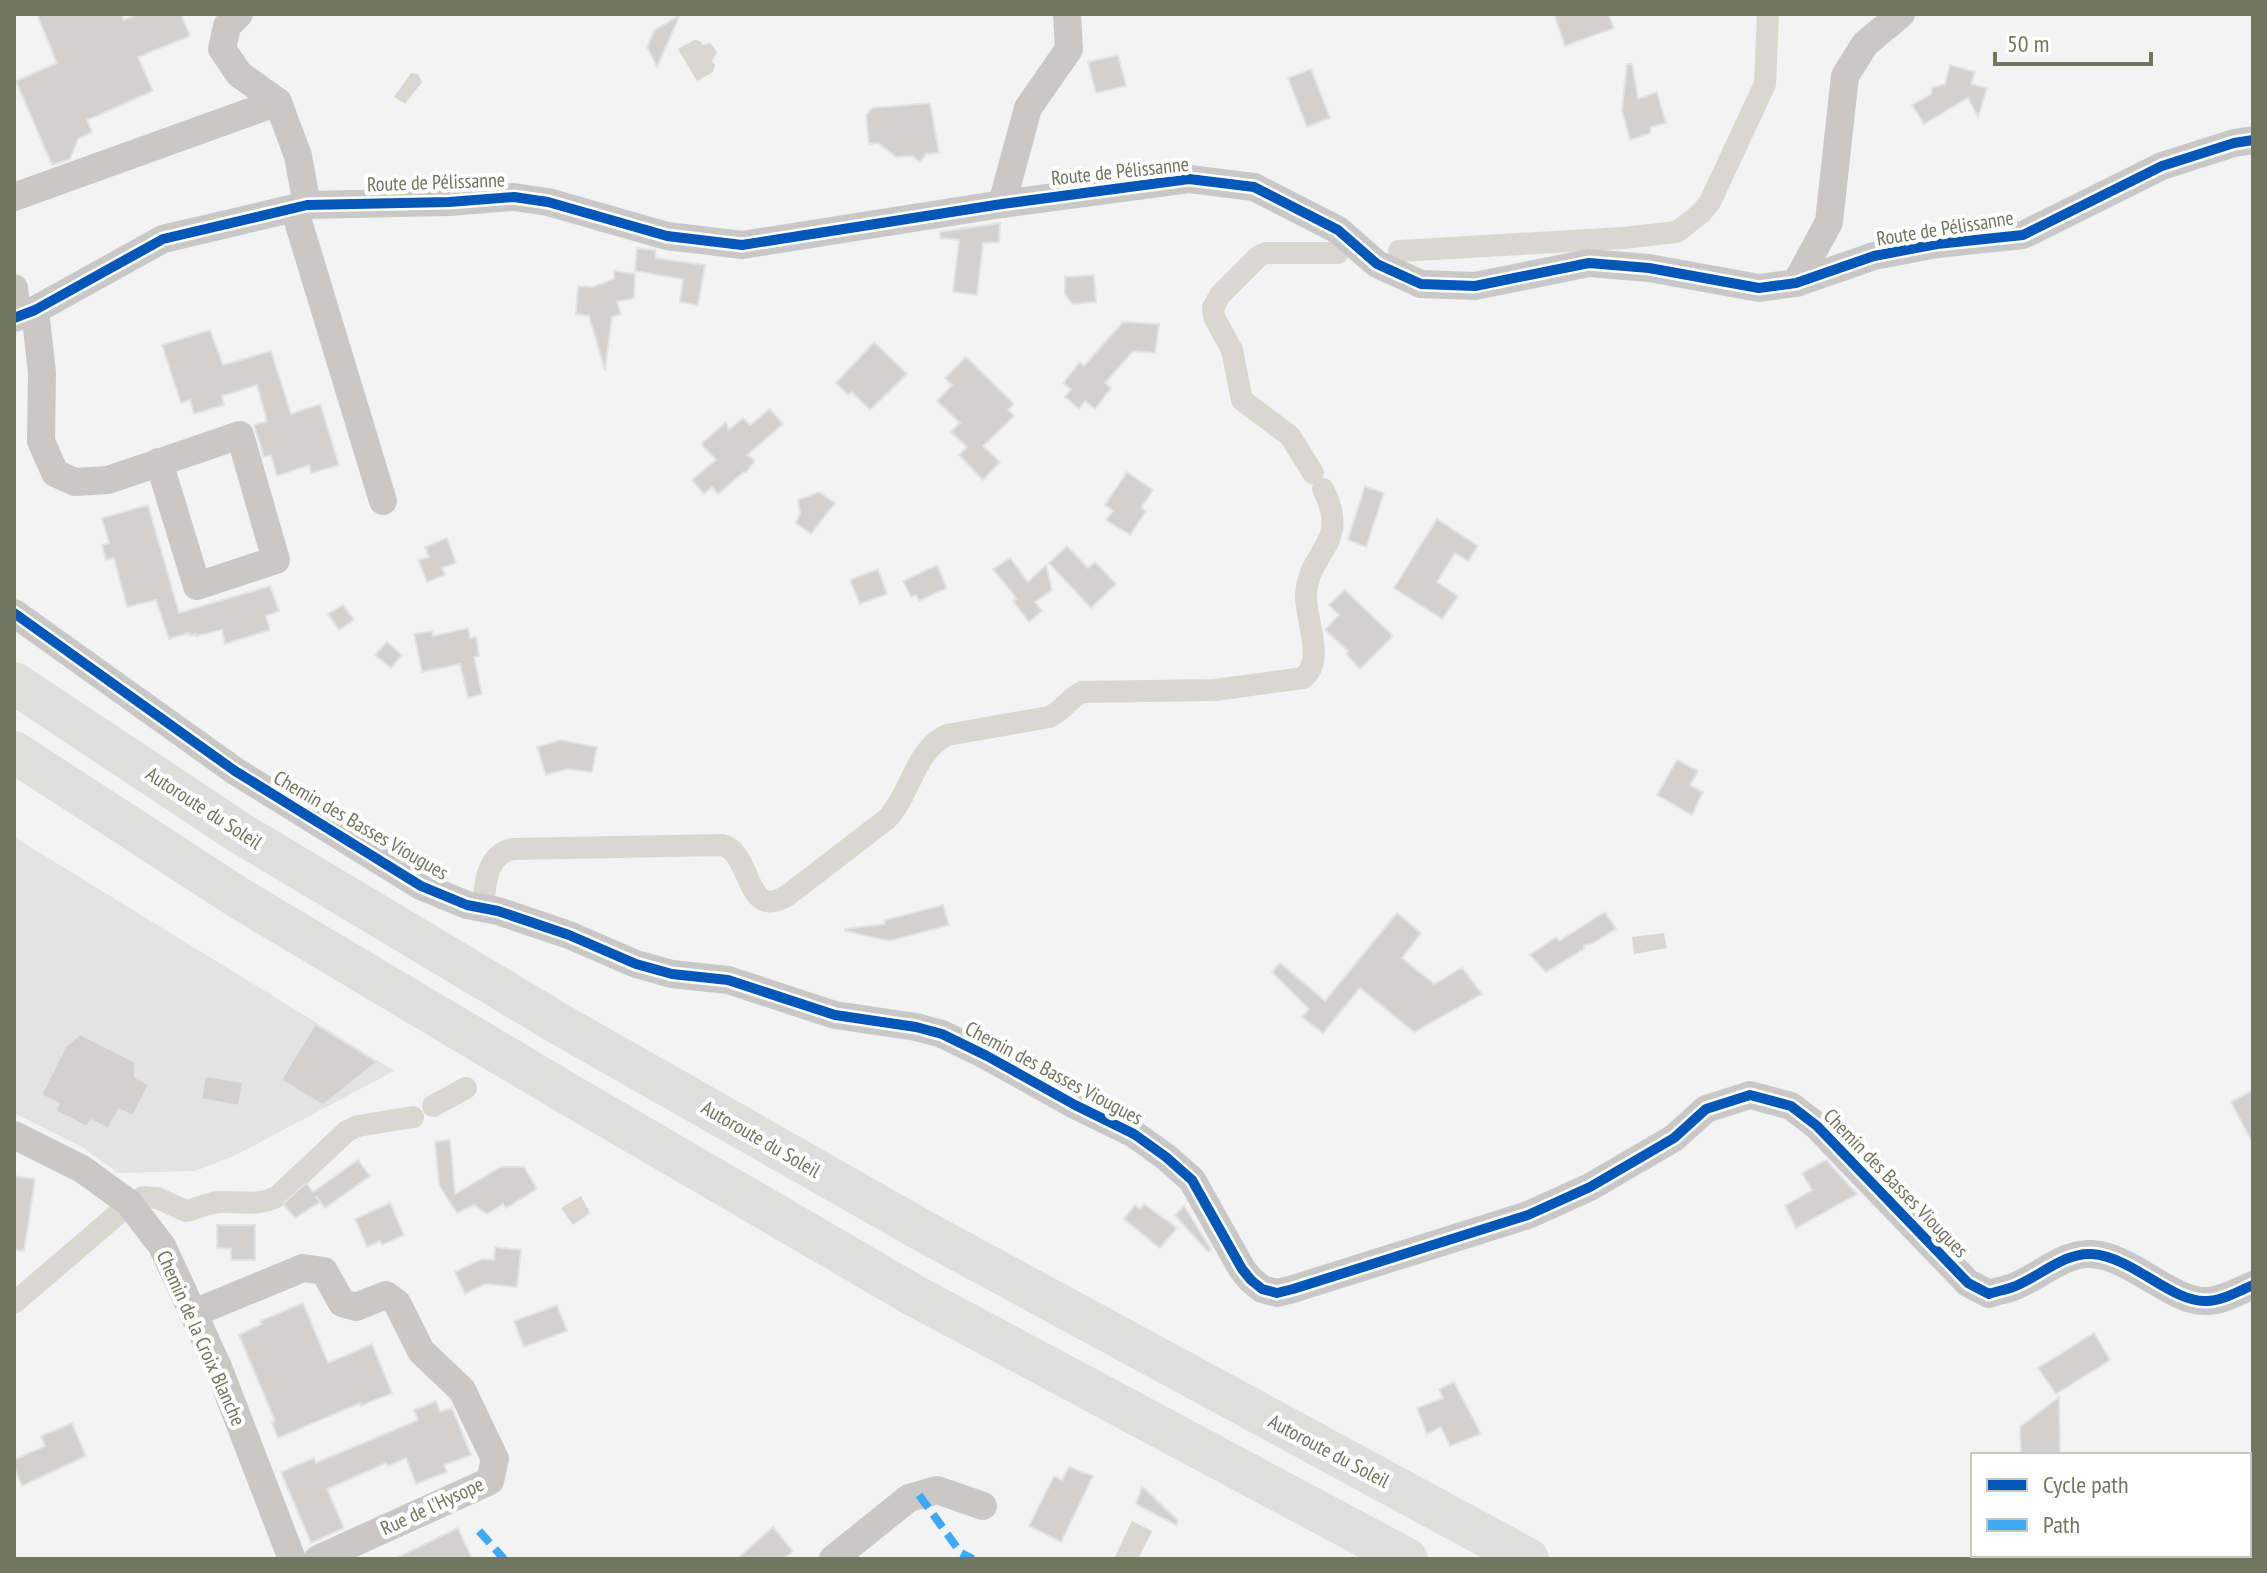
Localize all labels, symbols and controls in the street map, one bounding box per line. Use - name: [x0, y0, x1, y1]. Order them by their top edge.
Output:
- scale bar: [1995, 16, 2151, 66]
- text: 50 m: [2007, 28, 2049, 59]
- street label: Route de Pélissanne: [1050, 151, 1190, 191]
- street label: Route de Pélissanne: [366, 167, 506, 197]
- street label: Route de Pélissanne: [1875, 204, 2015, 252]
- street label: Autoroute du Soleil: [141, 761, 267, 855]
- street label: Chemin des Basses Viougues: [269, 764, 453, 886]
- street label: Chemin des Basses Viougues: [961, 1015, 1148, 1131]
- street label: Autoroute du Soleil: [697, 1094, 826, 1184]
- street label: Chemin des Basses Viougues: [1818, 1103, 1974, 1263]
- street label: Chemin de la Croix Blanche: [151, 1246, 251, 1430]
- street label: Autoroute du Soleil: [1264, 1408, 1394, 1494]
- legend: [1971, 1453, 2251, 1557]
- text: Cycle path: [2043, 1469, 2129, 1500]
- street label: Rue de l'Hysope: [376, 1471, 488, 1541]
- text: Path: [2043, 1509, 2080, 1540]

